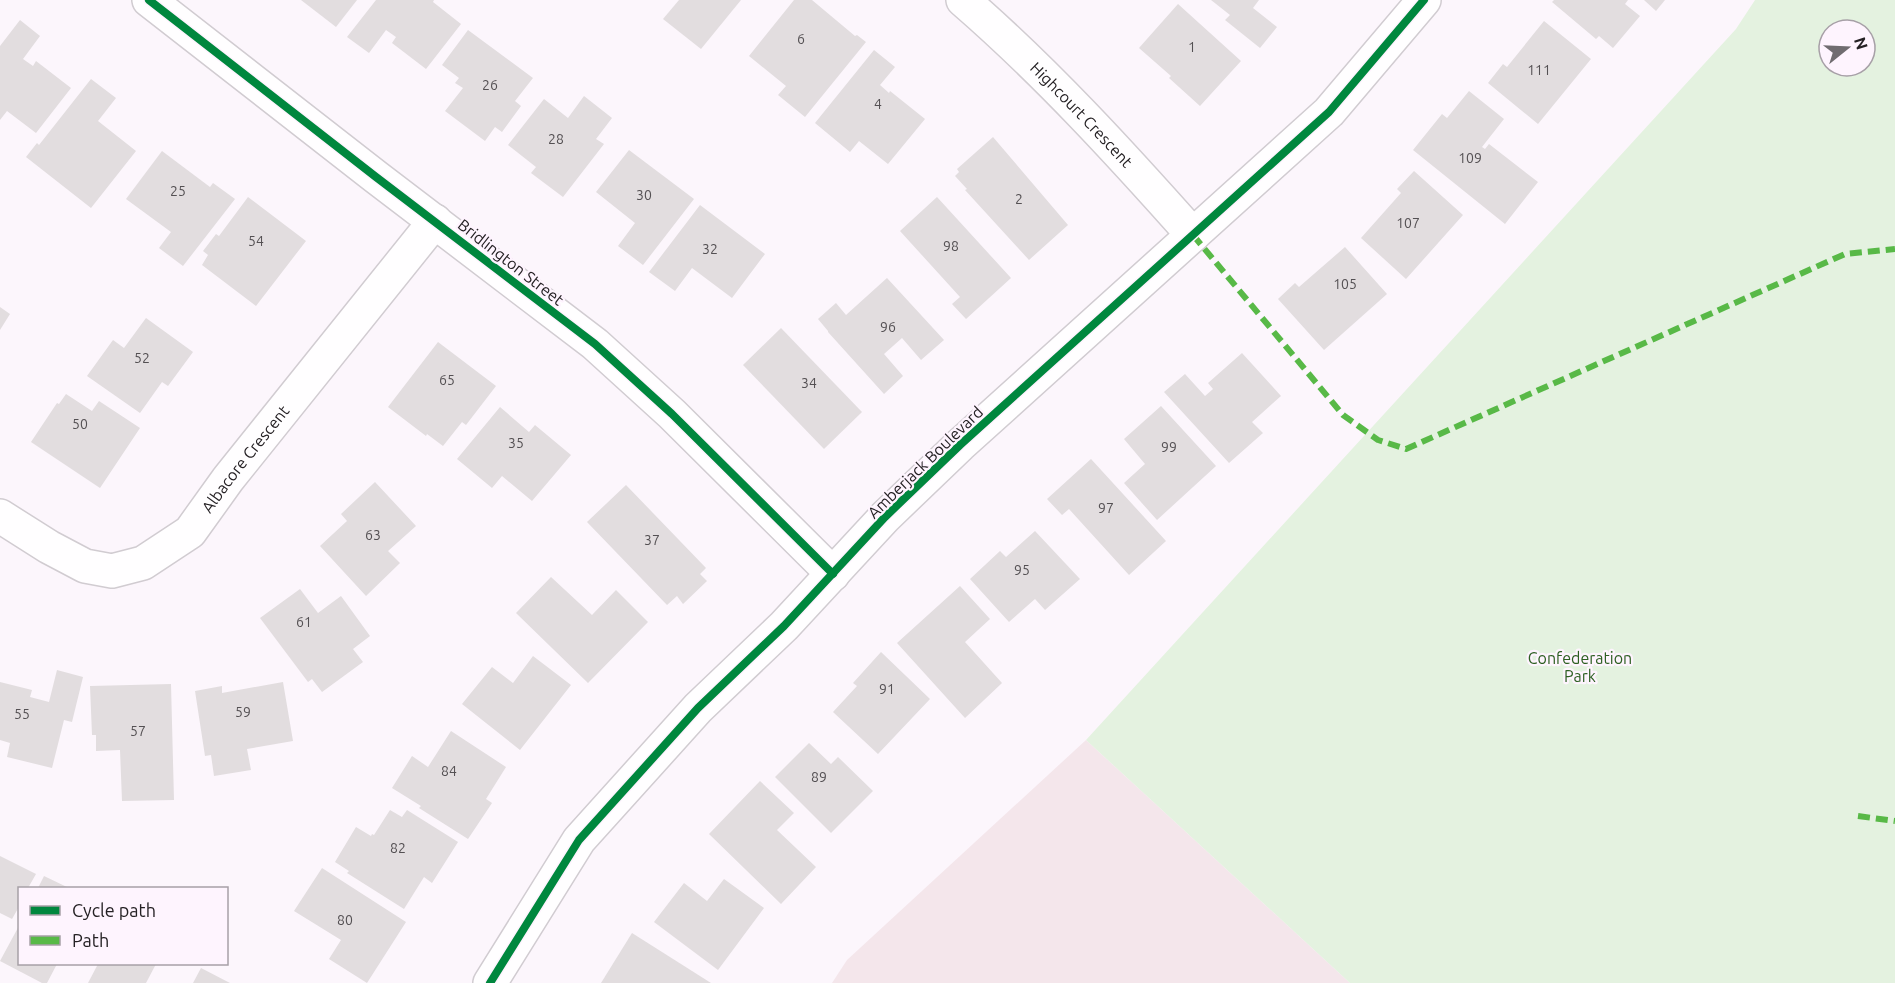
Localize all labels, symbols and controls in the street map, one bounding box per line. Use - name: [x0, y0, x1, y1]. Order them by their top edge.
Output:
- north arrow: [1817, 18, 1877, 78]
- house number: 6: [797, 31, 805, 47]
- text: N: [1851, 35, 1872, 52]
- house number: 1: [1188, 39, 1196, 55]
- street label: Highcourt Crescent: [1027, 58, 1137, 171]
- house number: 111: [1527, 62, 1551, 78]
- house number: 26: [482, 77, 498, 93]
- house number: 4: [874, 96, 882, 112]
- house number: 28: [548, 131, 564, 147]
- house number: 109: [1458, 150, 1482, 166]
- house number: 25: [170, 183, 186, 199]
- house number: 30: [636, 187, 652, 203]
- house number: 2: [1015, 191, 1023, 207]
- street label: Bridlington Street: [455, 215, 568, 309]
- house number: 107: [1396, 215, 1420, 231]
- house number: 54: [248, 233, 264, 249]
- house number: 98: [943, 238, 959, 254]
- house number: 32: [702, 241, 718, 257]
- house number: 105: [1333, 276, 1357, 292]
- house number: 96: [880, 319, 896, 335]
- house number: 52: [134, 350, 150, 366]
- house number: 65: [439, 372, 455, 388]
- house number: 34: [801, 375, 817, 391]
- street label: Albacore Crescent: [198, 401, 293, 516]
- street label: Amberjack Boulevard: [864, 402, 986, 522]
- house number: 50: [72, 416, 88, 432]
- house number: 35: [508, 435, 524, 451]
- house number: 99: [1161, 439, 1177, 455]
- house number: 97: [1098, 500, 1114, 516]
- house number: 63: [365, 527, 381, 543]
- house number: 37: [644, 532, 660, 548]
- house number: 95: [1014, 562, 1030, 578]
- house number: 61: [296, 614, 312, 630]
- park label: Confederation Park: [1528, 649, 1632, 685]
- house number: 91: [879, 681, 895, 697]
- house number: 59: [235, 704, 251, 720]
- house number: 55: [14, 706, 30, 722]
- house number: 57: [130, 723, 146, 739]
- house number: 84: [441, 763, 457, 779]
- house number: 89: [811, 769, 827, 785]
- house number: 82: [390, 840, 406, 856]
- legend: [18, 887, 228, 965]
- text: Cycle path: [72, 900, 156, 920]
- house number: 80: [337, 912, 353, 928]
- text: Path: [72, 930, 109, 950]

